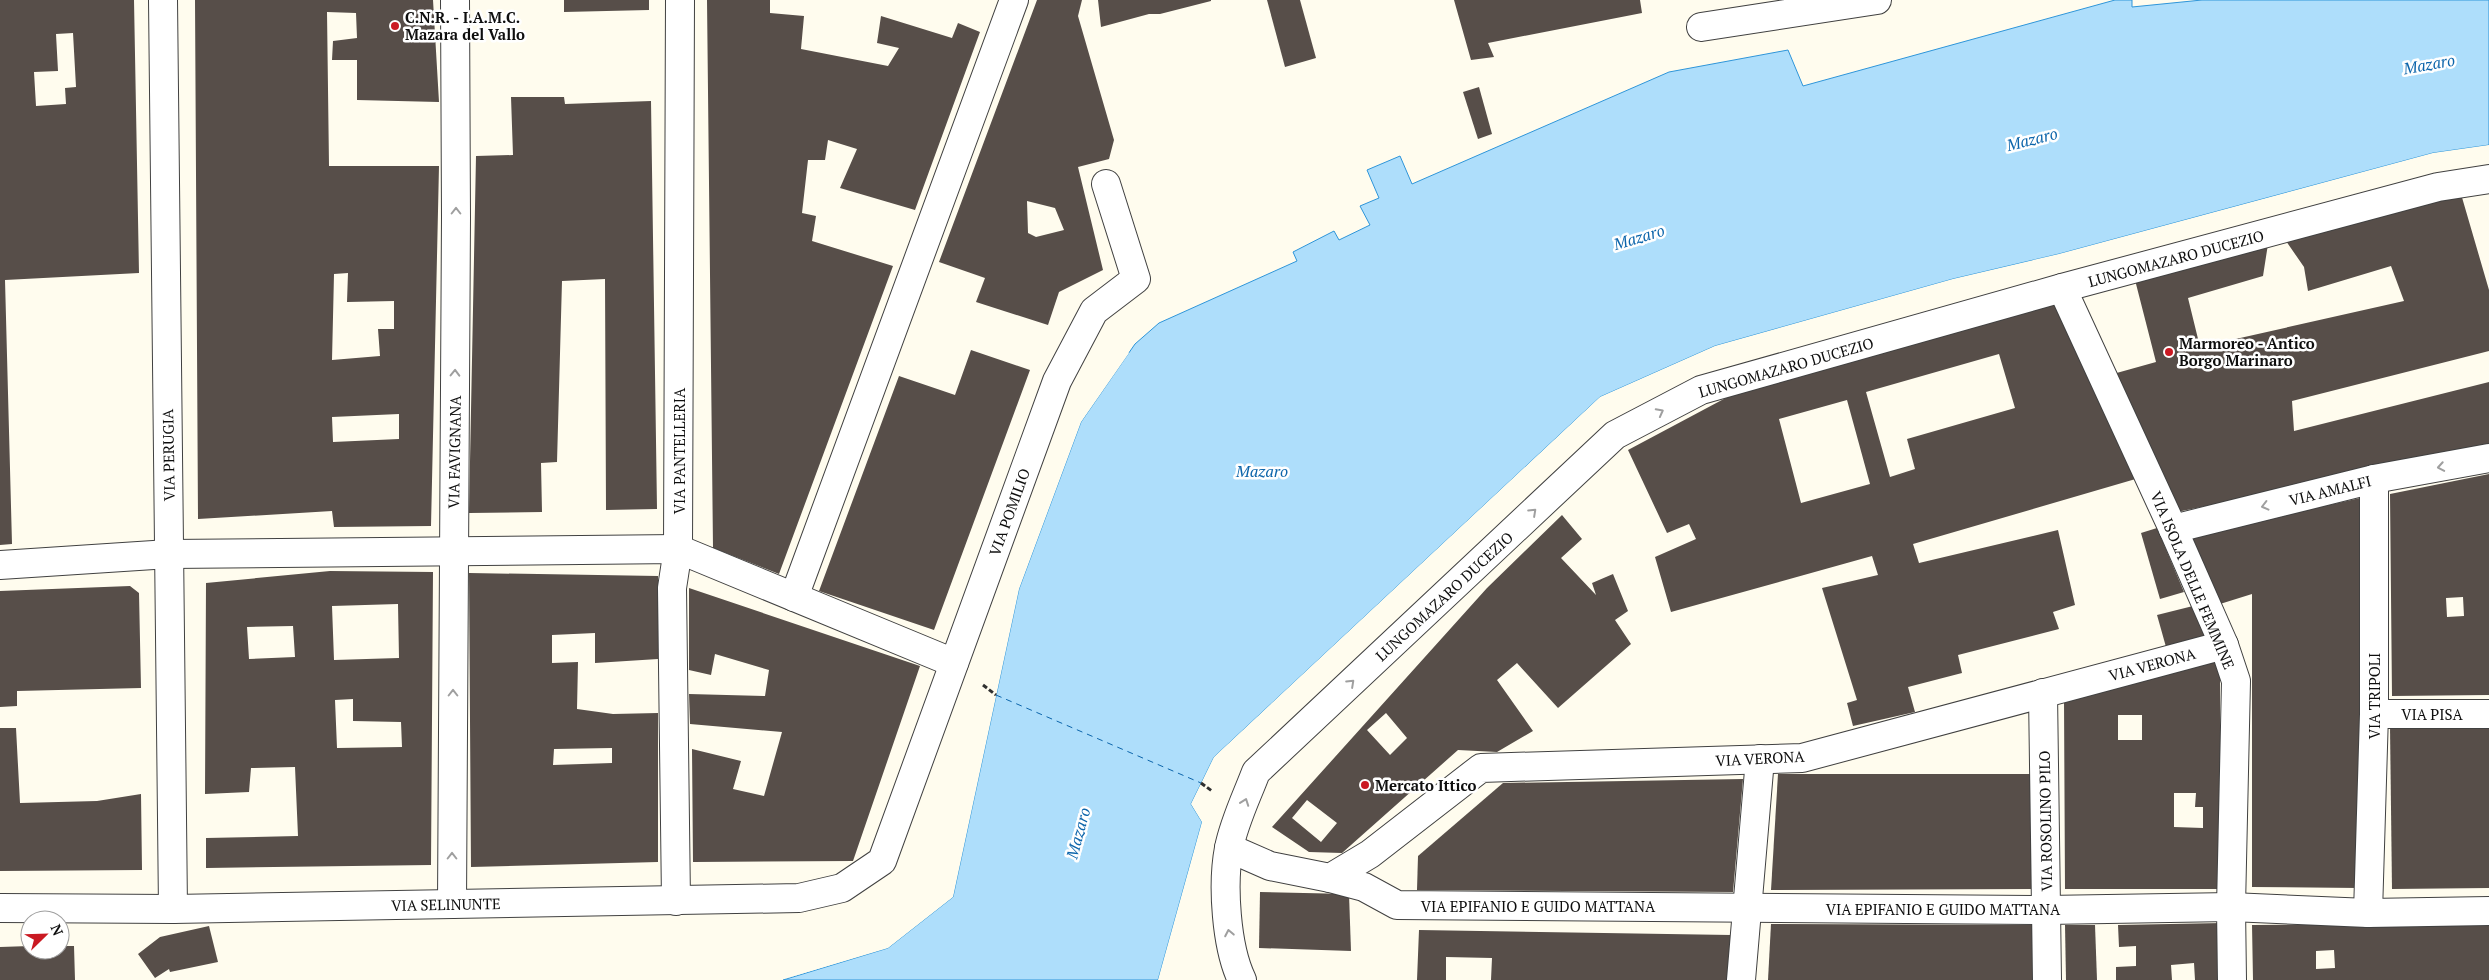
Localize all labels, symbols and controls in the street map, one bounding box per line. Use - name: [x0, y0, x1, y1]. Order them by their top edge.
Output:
- place label: C.N.R. - I.A.M.C. Mazara del Vallo: [405, 7, 525, 44]
- marker: C.N.R. - I.A.M.C. Mazara del Vallo: [389, 20, 401, 32]
- water label: Mazaro: [2400, 49, 2457, 80]
- water label: Mazaro: [2003, 122, 2060, 156]
- one-way arrow: [451, 206, 461, 214]
- water label: Mazaro: [1610, 219, 1667, 255]
- street label: LUNGOMAZARO DUCEZIO: [2086, 225, 2266, 291]
- street label: LUNGOMAZARO DUCEZIO: [1696, 332, 1876, 402]
- place label: Marmoreo - Antico Borgo Marinaro: [2179, 333, 2315, 370]
- marker: Marmoreo - Antico Borgo Marinaro: [2163, 346, 2175, 358]
- one-way arrow: [450, 369, 460, 376]
- street label: VIA PANTELLERIA: [669, 387, 689, 514]
- street label: VIA FAVIGNANA: [443, 394, 465, 509]
- street label: VIA PERUGIA: [157, 408, 179, 501]
- one-way arrow: [1654, 408, 1663, 418]
- water label: Mazaro: [1235, 460, 1288, 482]
- one-way arrow: [2437, 461, 2445, 471]
- street label: VIA POMILIO: [984, 465, 1034, 559]
- street label: VIA AMALFI: [2287, 470, 2373, 510]
- street label: VIA ISOLA DELLE FEMMINE: [2146, 488, 2240, 672]
- one-way arrow: [2261, 500, 2270, 511]
- one-way arrow: [1528, 509, 1537, 518]
- street label: LUNGOMAZARO DUCEZIO: [1371, 527, 1517, 665]
- street label: VIA VERONA: [2106, 643, 2198, 685]
- street label: VIA TRIPOLI: [2364, 653, 2384, 739]
- one-way arrow: [1345, 680, 1354, 689]
- one-way arrow: [448, 689, 458, 696]
- street label: VIA PISA: [2401, 704, 2464, 724]
- street label: VIA VERONA: [1715, 746, 1806, 770]
- street label: VIA ROSOLINO PILO: [2034, 750, 2056, 892]
- place label: Mercato Ittico: [1375, 775, 1476, 795]
- marker: Mercato Ittico: [1359, 779, 1371, 791]
- one-way arrow: [1239, 798, 1249, 807]
- water label: Mazaro: [1060, 805, 1095, 862]
- one-way arrow: [447, 851, 457, 859]
- street label: VIA SELINUNTE: [391, 893, 501, 915]
- street label: VIA EPIFANIO E GUIDO MATTANA: [1421, 896, 1656, 916]
- street label: VIA EPIFANIO E GUIDO MATTANA: [1826, 899, 2061, 919]
- north arrow: [20, 910, 70, 960]
- text: N: [47, 921, 68, 939]
- one-way arrow: [1225, 929, 1235, 938]

